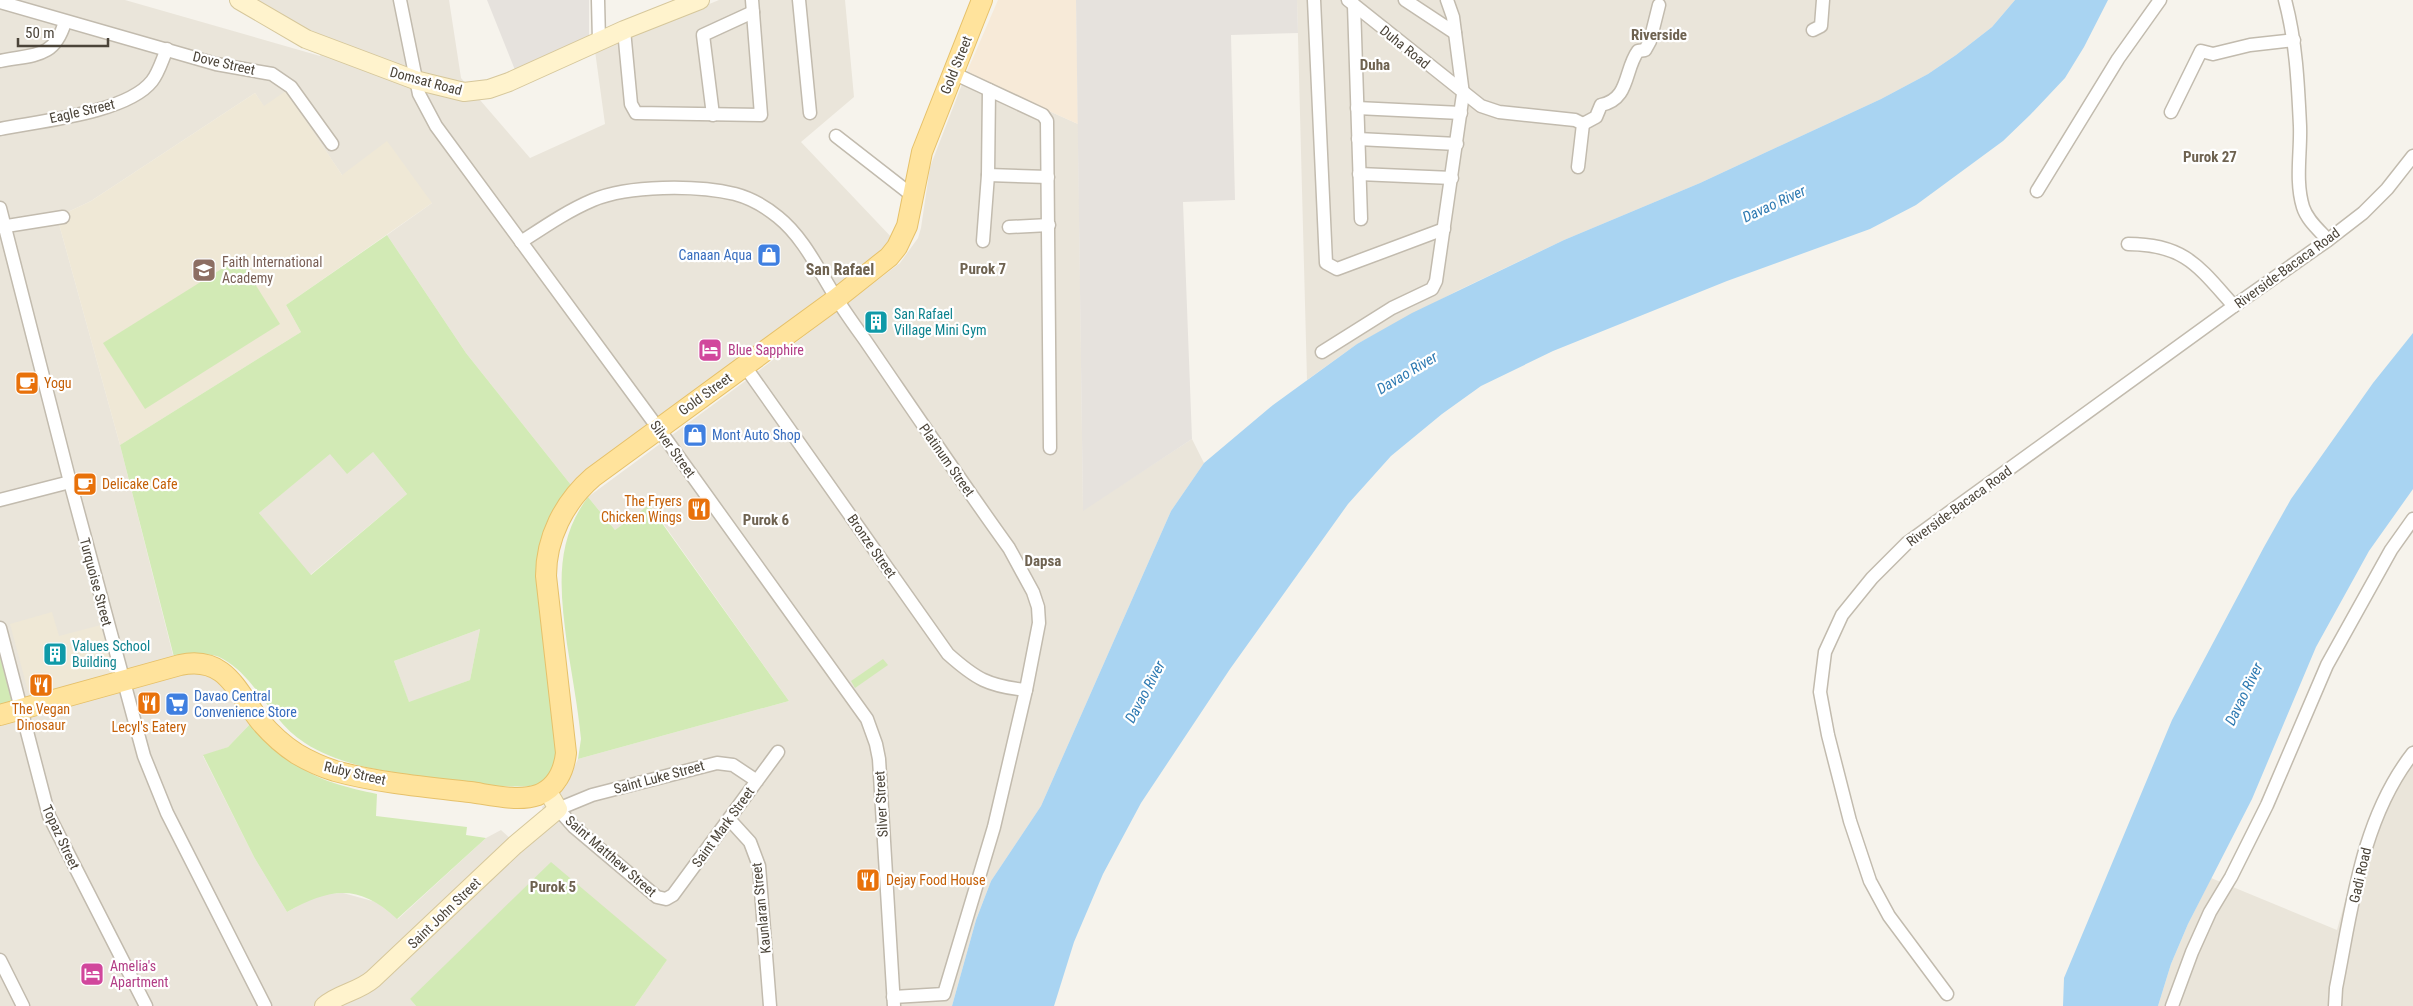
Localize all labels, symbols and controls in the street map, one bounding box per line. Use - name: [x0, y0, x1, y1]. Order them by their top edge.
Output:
- scale bar: [18, 15, 108, 47]
- street label: Duha Road: [1377, 22, 1433, 72]
- text: 50 m: [25, 24, 55, 42]
- district label: Riverside: [1631, 26, 1687, 44]
- street label: Gold Street: [937, 33, 975, 97]
- street label: Dove Street: [191, 48, 257, 78]
- district label: Duha: [1360, 56, 1390, 74]
- street label: Domsat Road: [388, 64, 464, 98]
- street label: Eagle Street: [48, 96, 116, 126]
- district label: Purok 27: [2183, 148, 2237, 166]
- water label: Davao River: [1740, 181, 1809, 226]
- street label: Riverside-Bacaca Road: [2231, 225, 2343, 311]
- shop icon: Canaan Aqua: [756, 242, 782, 268]
- place label: Canaan Aqua: [679, 247, 752, 263]
- place label: Faith International Academy: [222, 254, 322, 286]
- school or university icon: Faith International Academy: [191, 257, 217, 283]
- district label: San Rafael: [806, 260, 874, 279]
- district label: Purok 7: [960, 260, 1006, 278]
- place label: San Rafael Village Mini Gym: [894, 306, 987, 338]
- building icon: San Rafael Village Mini Gym: [863, 309, 889, 335]
- hotel icon: Blue Sapphire: [697, 337, 723, 363]
- place label: Blue Sapphire: [728, 342, 804, 358]
- water label: Davao River: [1373, 348, 1441, 398]
- street label: Gold Street: [675, 369, 735, 419]
- cafe icon: Yogu: [14, 370, 40, 396]
- place label: Yogu: [44, 375, 72, 391]
- street label: Silver Street: [647, 417, 699, 481]
- street label: Platinum Street: [916, 421, 978, 499]
- shop icon: Mont Auto Shop: [682, 422, 708, 448]
- place label: Mont Auto Shop: [712, 427, 801, 443]
- street label: Riverside-Bacaca Road: [1903, 463, 2015, 549]
- cafe icon: Delicake Cafe: [72, 471, 98, 497]
- place label: Delicake Cafe: [102, 476, 178, 492]
- place label: The Fryers Chicken Wings: [601, 493, 682, 525]
- restaurant icon: The Fryers Chicken Wings: [686, 496, 712, 522]
- district label: Purok 6: [743, 511, 790, 529]
- street label: Bronze Street: [844, 511, 900, 581]
- street label: Turquoise Street: [77, 536, 115, 628]
- district label: Dapsa: [1025, 552, 1061, 570]
- place label: Values School Building: [72, 638, 150, 670]
- building icon: Values School Building: [42, 641, 68, 667]
- water label: Davao River: [1121, 658, 1169, 726]
- water label: Davao River: [2221, 659, 2267, 728]
- restaurant icon: The Vegan Dinosaur: [28, 672, 54, 698]
- place label: Davao Central Convenience Store: [194, 688, 297, 720]
- restaurant icon: Lecyl's Eatery: [136, 690, 162, 716]
- supermarket icon: Davao Central Convenience Store: [164, 691, 190, 717]
- place label: The Vegan Dinosaur: [12, 701, 70, 733]
- place label: Lecyl's Eatery: [112, 719, 187, 735]
- street label: Saint Luke Street: [612, 757, 706, 797]
- street label: Ruby Street: [323, 758, 387, 788]
- street label: Silver Street: [871, 770, 891, 838]
- street label: Saint Mark Street: [689, 784, 757, 870]
- street label: Topaz Street: [39, 802, 83, 872]
- street label: Saint Matthew Street: [562, 812, 660, 900]
- street label: Gadi Road: [2346, 846, 2374, 904]
- street label: Kaunlaran Street: [748, 862, 774, 954]
- restaurant icon: Dejay Food House: [855, 867, 881, 893]
- place label: Dejay Food House: [886, 872, 986, 888]
- street label: Saint John Street: [404, 874, 484, 952]
- district label: Purok 5: [530, 878, 576, 896]
- place label: Amelia's Apartment: [110, 958, 168, 990]
- hotel icon: Amelia's Apartment: [79, 961, 105, 987]

